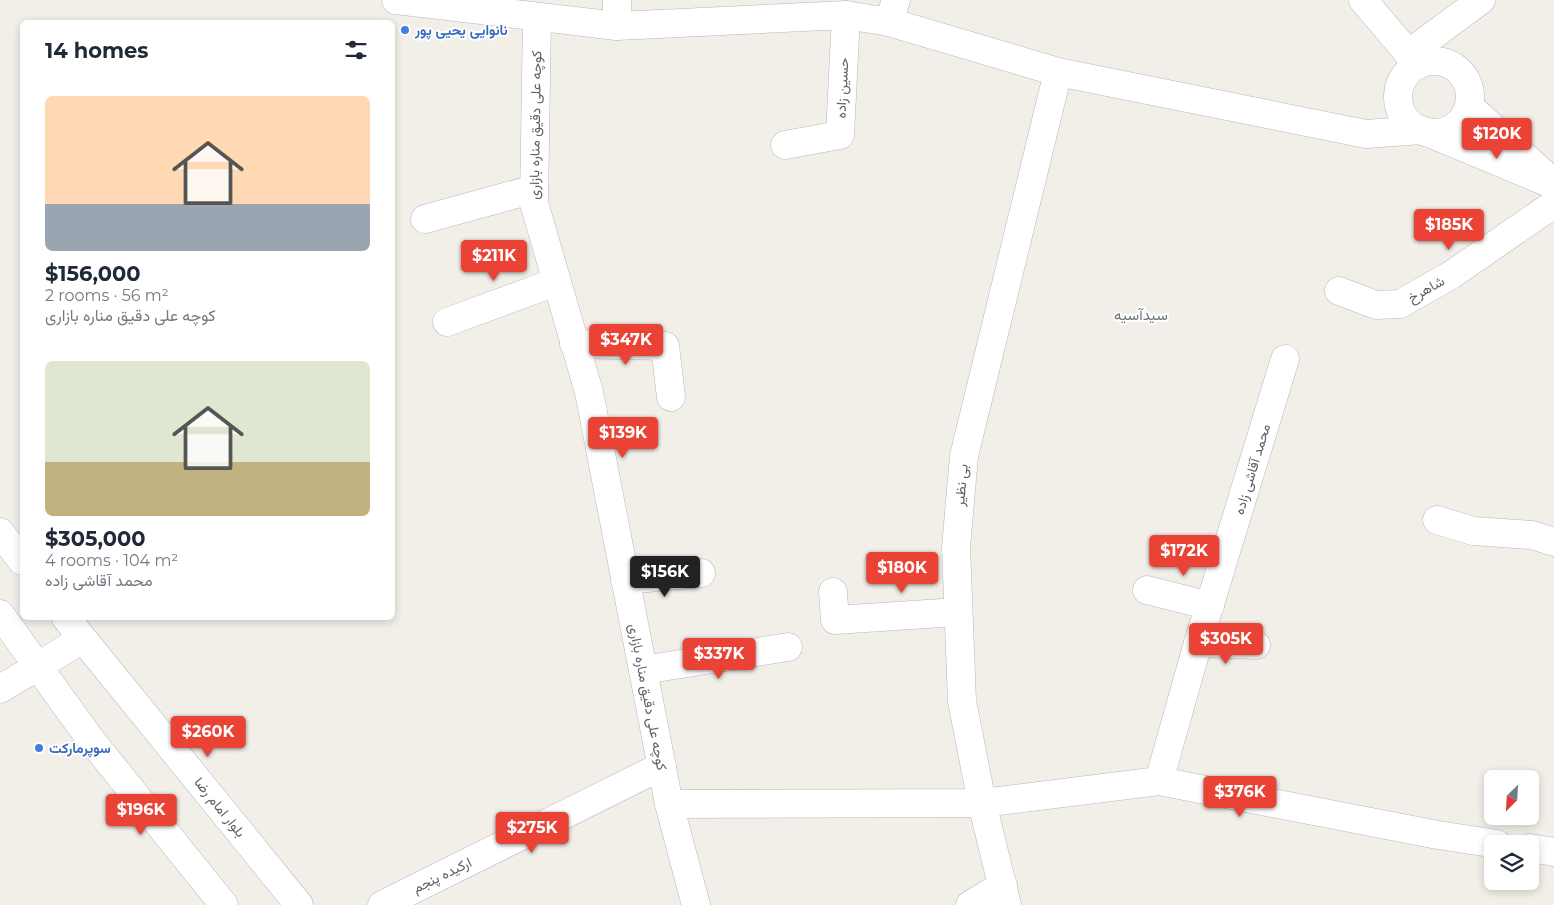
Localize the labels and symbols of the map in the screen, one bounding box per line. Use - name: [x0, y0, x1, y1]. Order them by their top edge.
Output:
- place label: نانوایی يحيی پور: [414, 21, 508, 40]
- marker: نانوایی يحيی پور: [399, 24, 411, 36]
- street label: کوچه علی دقیق مناره بازاری: [525, 50, 546, 200]
- street label: حسین زاده: [831, 57, 853, 119]
- pin: $120K: [1462, 118, 1532, 160]
- pin: $185K: [1414, 208, 1484, 251]
- pin: $211K: [459, 240, 529, 282]
- street label: شاهرخ: [1404, 272, 1448, 308]
- district label: سیدآسیه: [1114, 305, 1168, 324]
- pin: $347K: [591, 324, 661, 366]
- pin: $139K: [588, 416, 658, 459]
- street label: محمد آقاشی زاده: [1230, 421, 1274, 517]
- street label: بی نظیر: [950, 463, 972, 508]
- pin: $172K: [1149, 534, 1219, 577]
- pin: $180K: [867, 552, 937, 594]
- pin: $156K: [630, 556, 700, 598]
- street label: کوچه علی دقیق مناره بازاری: [624, 622, 671, 772]
- pin: $305K: [1191, 622, 1261, 665]
- pin: $337K: [684, 638, 754, 680]
- pin: $260K: [173, 716, 243, 758]
- place label: سوپرمارکت: [49, 739, 111, 758]
- marker: سوپرمارکت: [33, 742, 45, 754]
- north arrow: [1484, 770, 1539, 825]
- street label: بلوار امام رضا: [190, 773, 250, 841]
- pin: $376K: [1205, 776, 1275, 818]
- pin: $196K: [106, 794, 176, 836]
- pin: $275K: [497, 812, 567, 854]
- street label: ارکیده پنجم: [410, 853, 475, 898]

